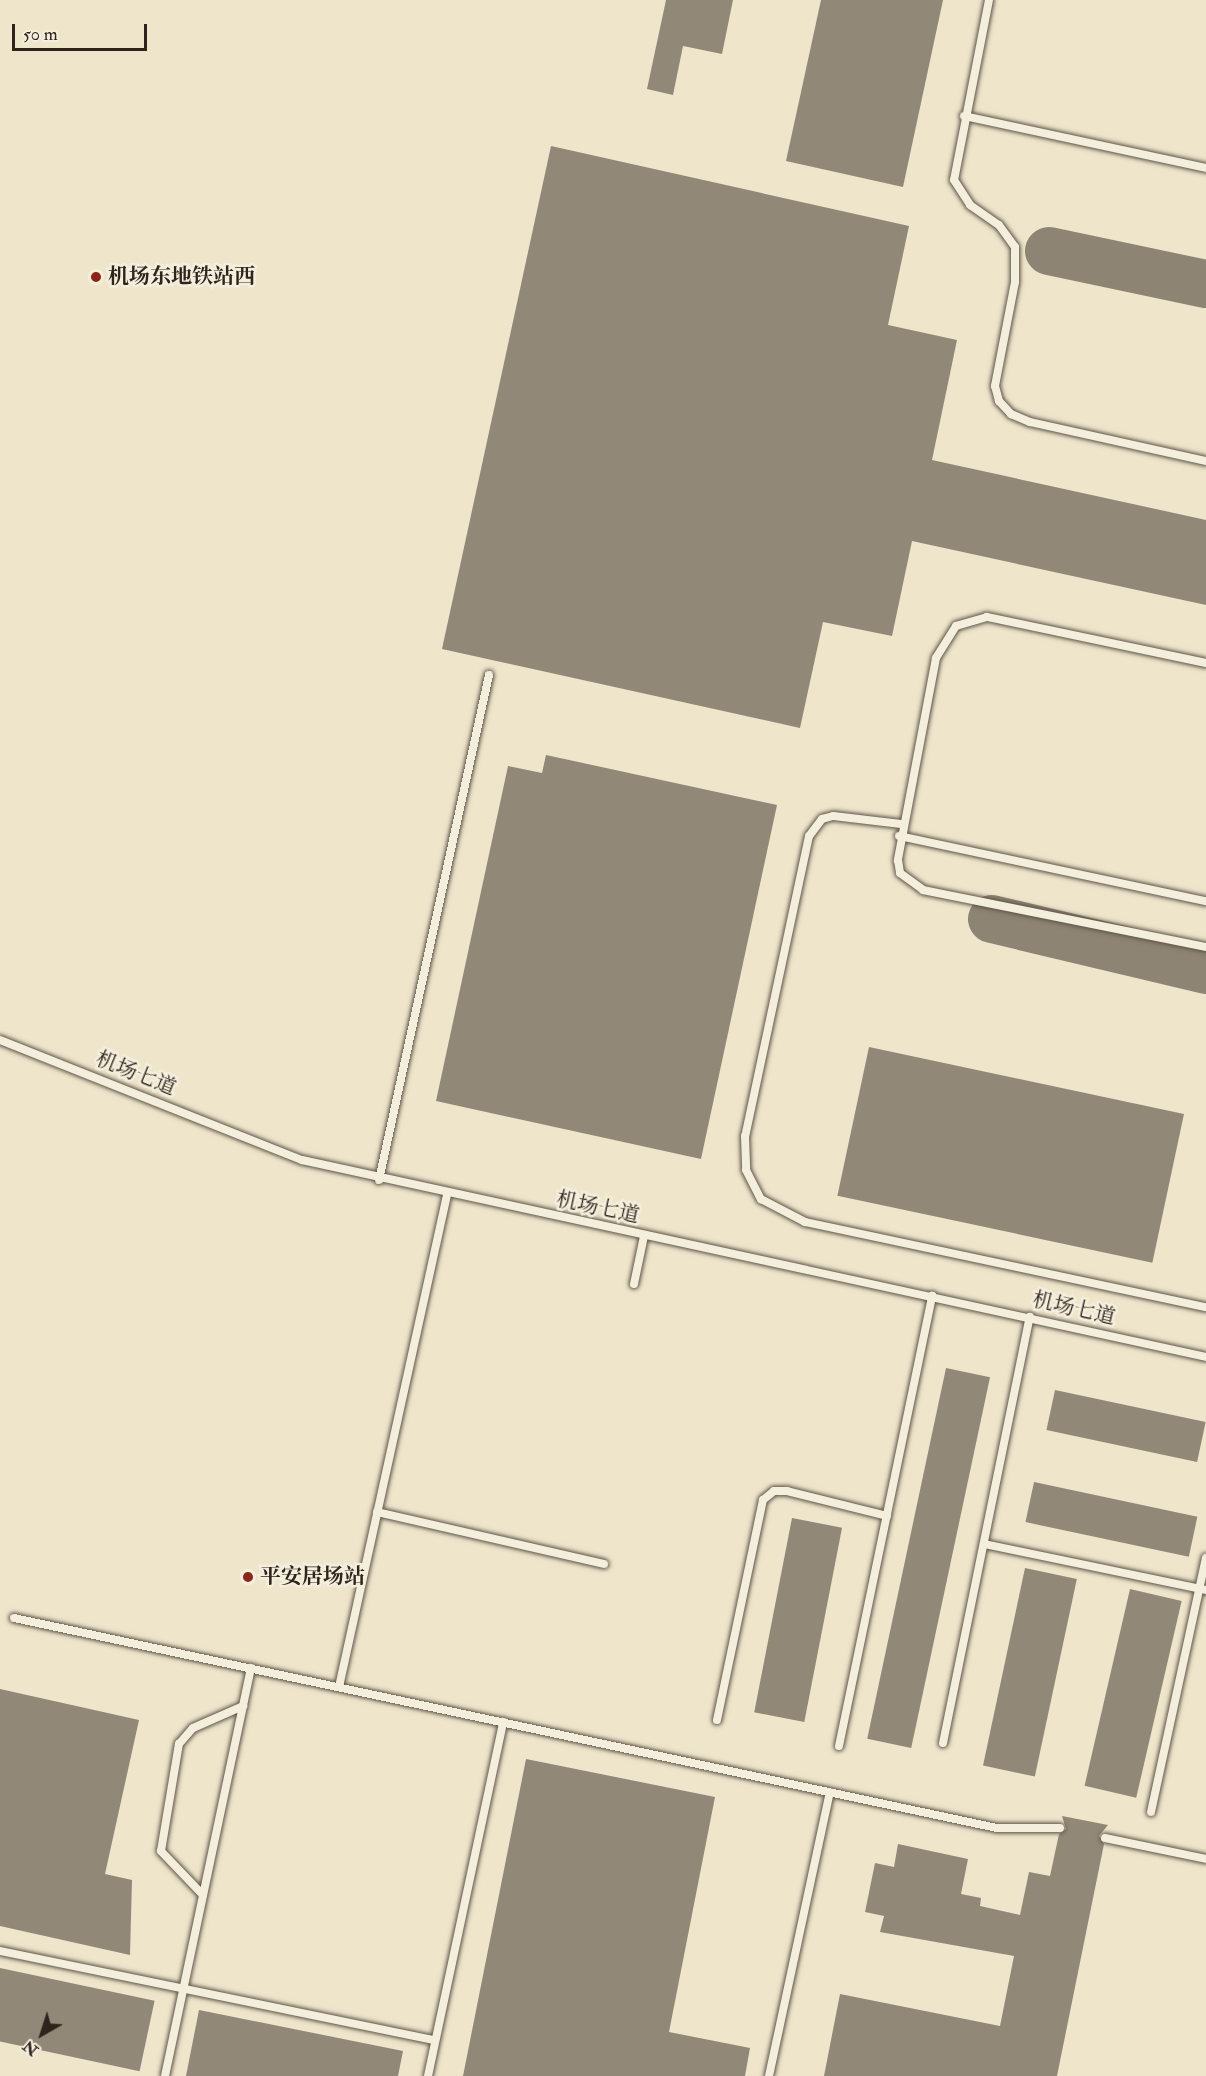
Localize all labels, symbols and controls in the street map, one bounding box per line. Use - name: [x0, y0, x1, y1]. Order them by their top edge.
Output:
- scale bar: [15, 12, 150, 50]
- text: 50 m: [23, 23, 58, 46]
- place label: 机场东地铁站西: [108, 264, 255, 290]
- marker: 机场东地铁站西: [89, 270, 103, 284]
- street label: 机场七道: [92, 1047, 180, 1101]
- street label: 机场七道: [554, 1187, 642, 1229]
- street label: 机场七道: [1030, 1287, 1118, 1331]
- place label: 平安居场站: [260, 1564, 365, 1590]
- marker: 平安居场站: [241, 1570, 255, 1584]
- north arrow: [12, 2004, 72, 2064]
- text: N: [19, 2036, 43, 2060]

